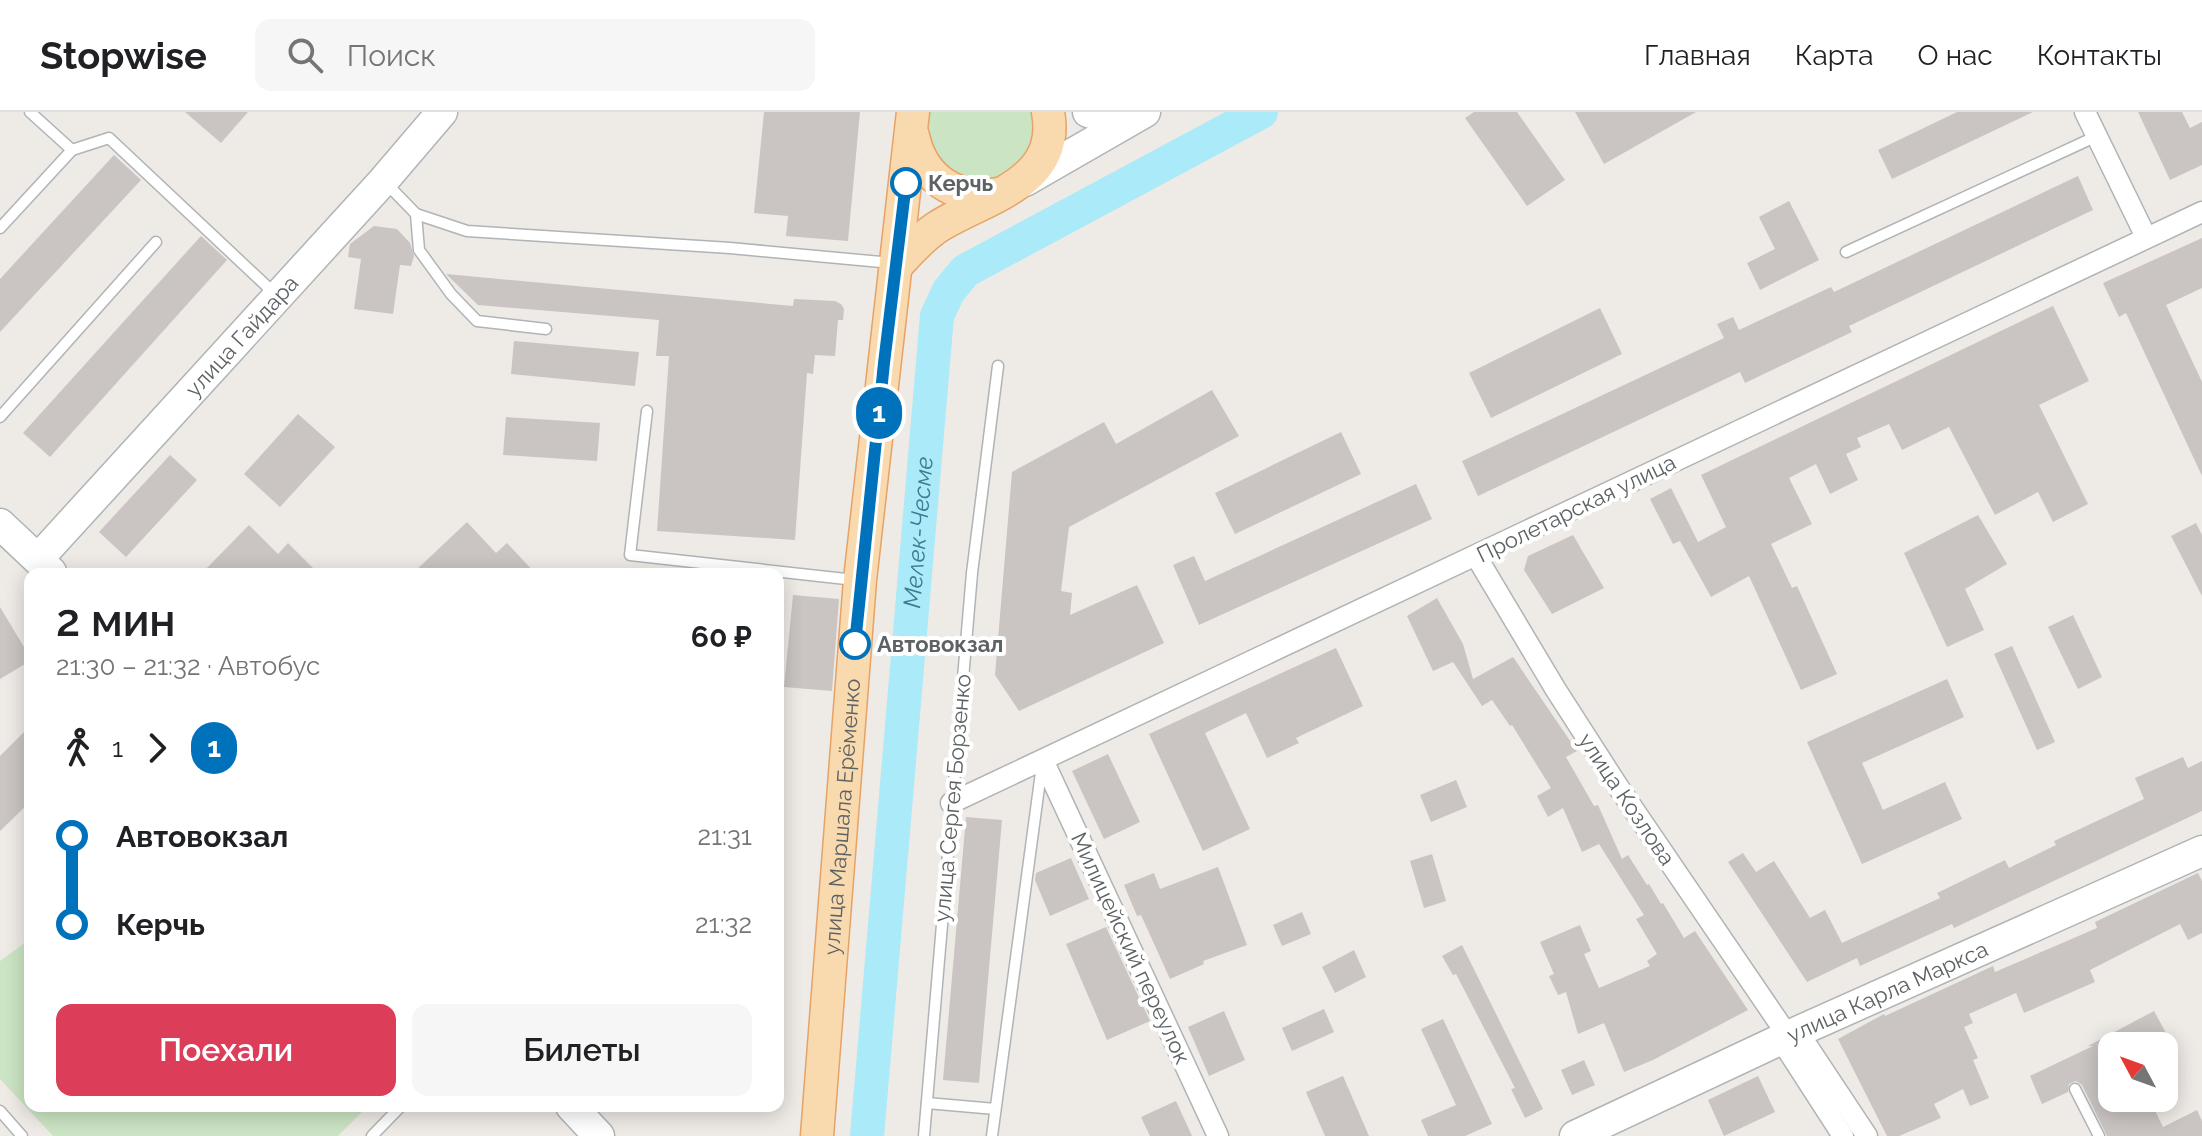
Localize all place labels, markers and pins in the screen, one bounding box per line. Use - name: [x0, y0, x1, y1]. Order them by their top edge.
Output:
- marker: Керчь: [891, 168, 921, 198]
- place label: Керчь: [928, 170, 994, 196]
- marker: Автовокзал: [840, 629, 870, 659]
- place label: Автовокзал: [877, 631, 1003, 657]

